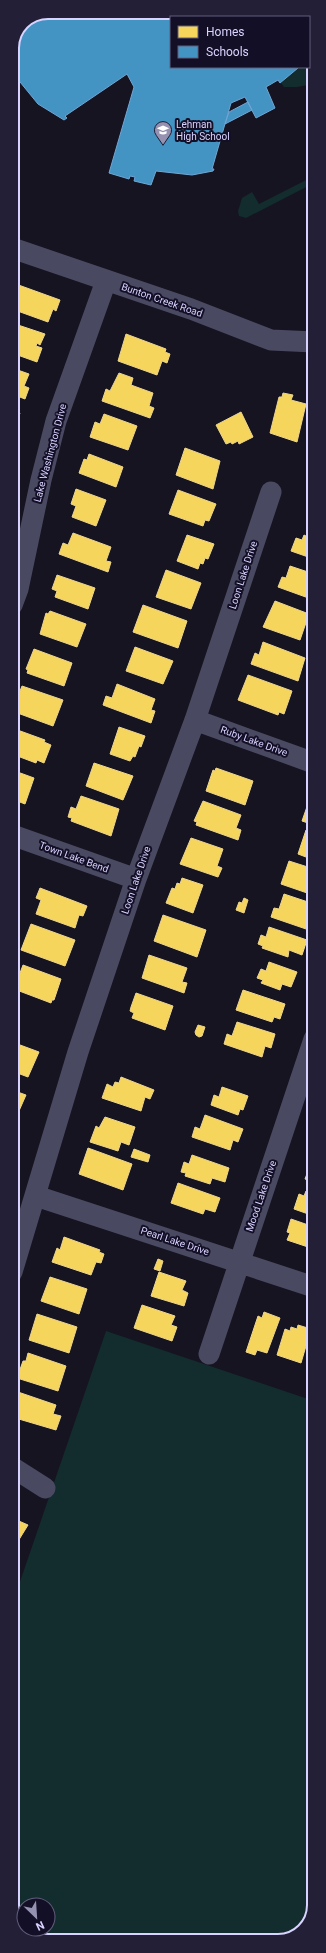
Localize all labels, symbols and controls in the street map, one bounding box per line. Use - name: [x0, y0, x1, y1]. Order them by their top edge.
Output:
- legend: [170, 16, 310, 68]
- text: Homes: [206, 25, 244, 39]
- text: Schools: [206, 45, 249, 59]
- place label: Lehman High School: [176, 119, 230, 142]
- school or university icon: Lehman High School: [153, 120, 173, 145]
- street label: Bunton Creek Road: [120, 281, 204, 319]
- street label: Lake Washington Drive: [32, 403, 68, 503]
- street label: Loon Lake Drive: [227, 540, 259, 610]
- street label: Ruby Lake Drive: [219, 724, 289, 758]
- street label: Town Lake Bend: [38, 839, 110, 875]
- street label: Loon Lake Drive: [119, 845, 153, 915]
- street label: Mood Lake Drive: [244, 1159, 278, 1233]
- street label: Pearl Lake Drive: [139, 1225, 211, 1257]
- north arrow: [16, 1897, 56, 1937]
- text: N: [34, 1918, 46, 1933]

